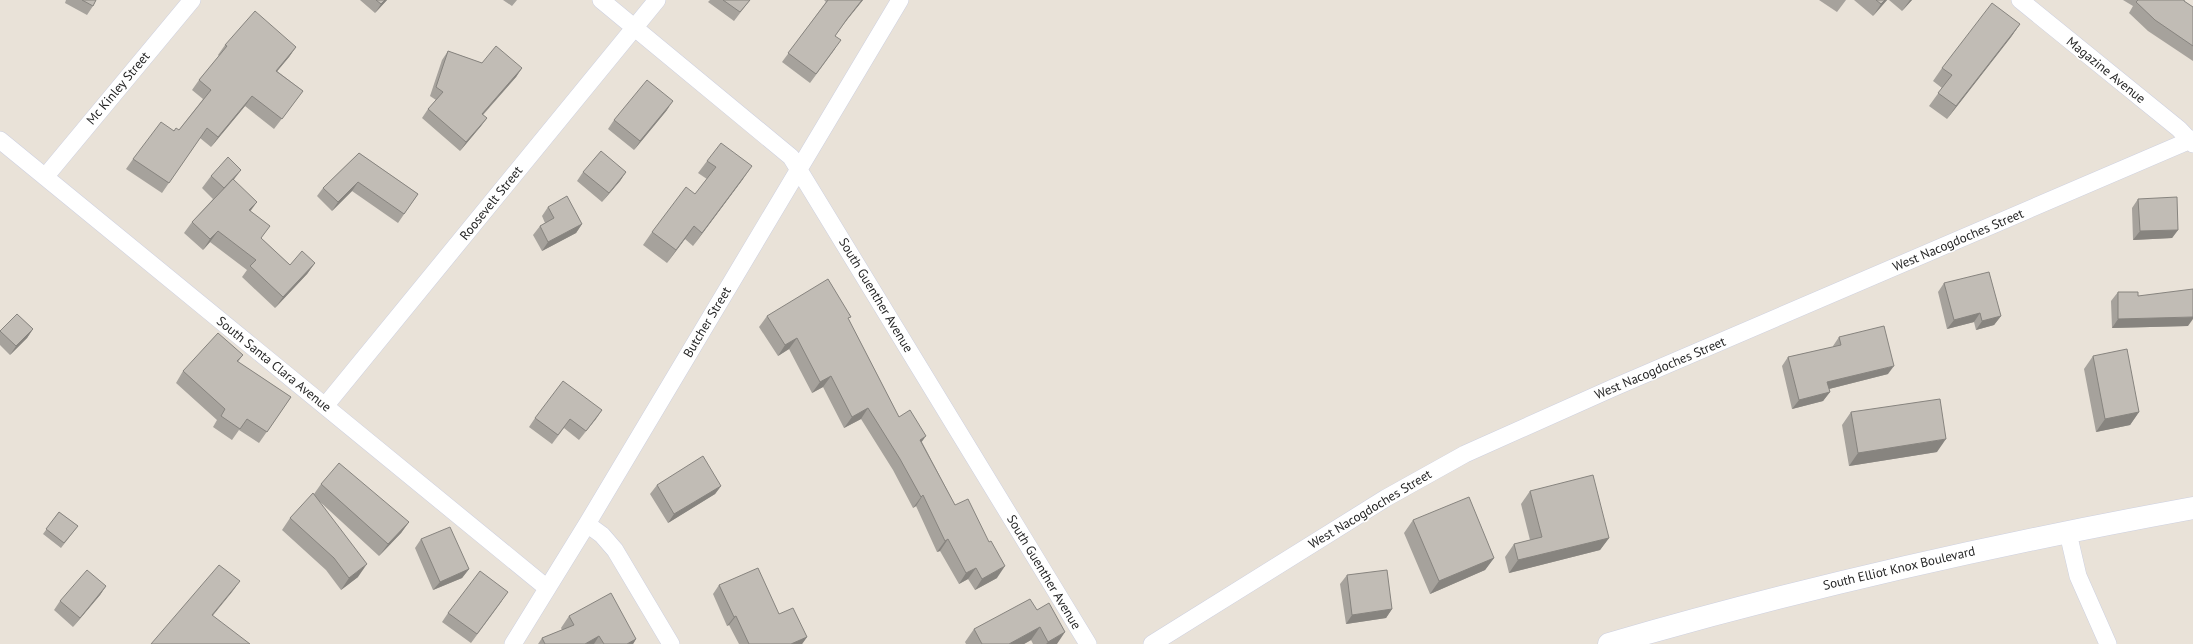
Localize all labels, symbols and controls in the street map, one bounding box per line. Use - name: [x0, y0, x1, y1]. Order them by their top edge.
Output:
- street label: Magazine Avenue: [2063, 33, 2149, 107]
- street label: Mc Kinley Street: [82, 48, 154, 128]
- street label: Roosevelt Street: [456, 162, 526, 243]
- street label: West Nacogdoches Street: [1890, 204, 2027, 275]
- street label: South Guenther Avenue: [835, 235, 917, 355]
- street label: Butcher Street: [679, 283, 735, 360]
- street label: South Santa Clara Avenue: [213, 312, 335, 416]
- street label: West Nacogdoches Street: [1592, 332, 1729, 403]
- street label: West Nacogdoches Street: [1305, 465, 1435, 552]
- street label: South Guenther Avenue: [1003, 512, 1085, 632]
- street label: South Elliot Knox Boulevard: [1821, 542, 1977, 594]

